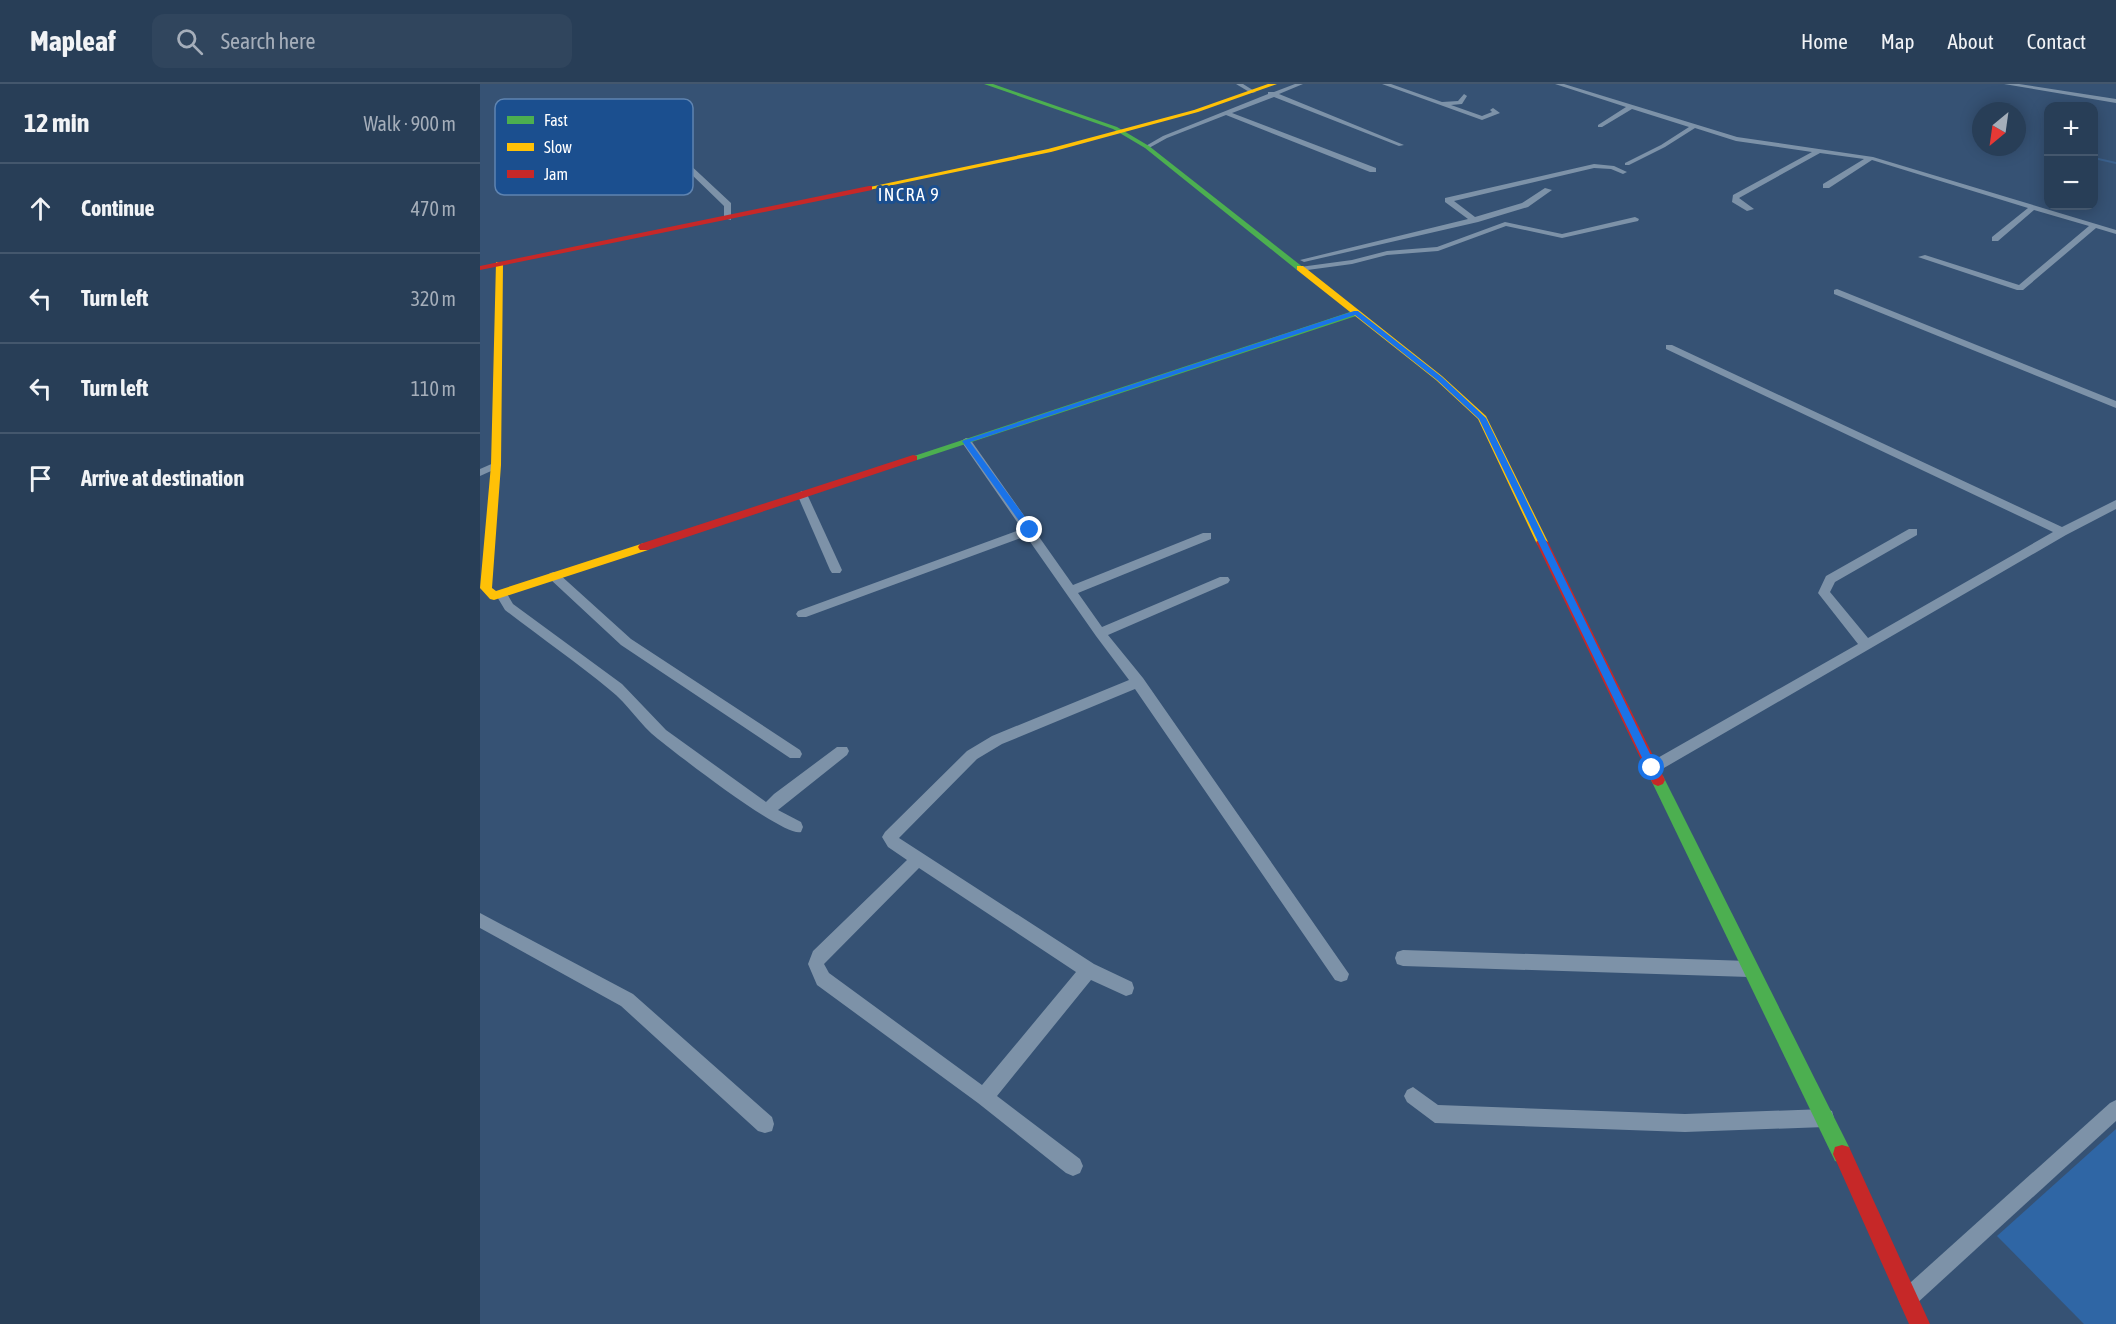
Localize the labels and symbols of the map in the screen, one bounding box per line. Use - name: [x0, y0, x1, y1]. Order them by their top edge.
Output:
- legend: [495, 99, 693, 195]
- north arrow: [1972, 102, 2026, 156]
- text: Fast: [544, 111, 568, 129]
- text: Slow: [544, 138, 572, 156]
- text: Jam: [544, 165, 568, 183]
- district label: INCRA 9: [878, 184, 940, 205]
- route end: [1016, 516, 1042, 542]
- route start: [1638, 754, 1664, 780]

